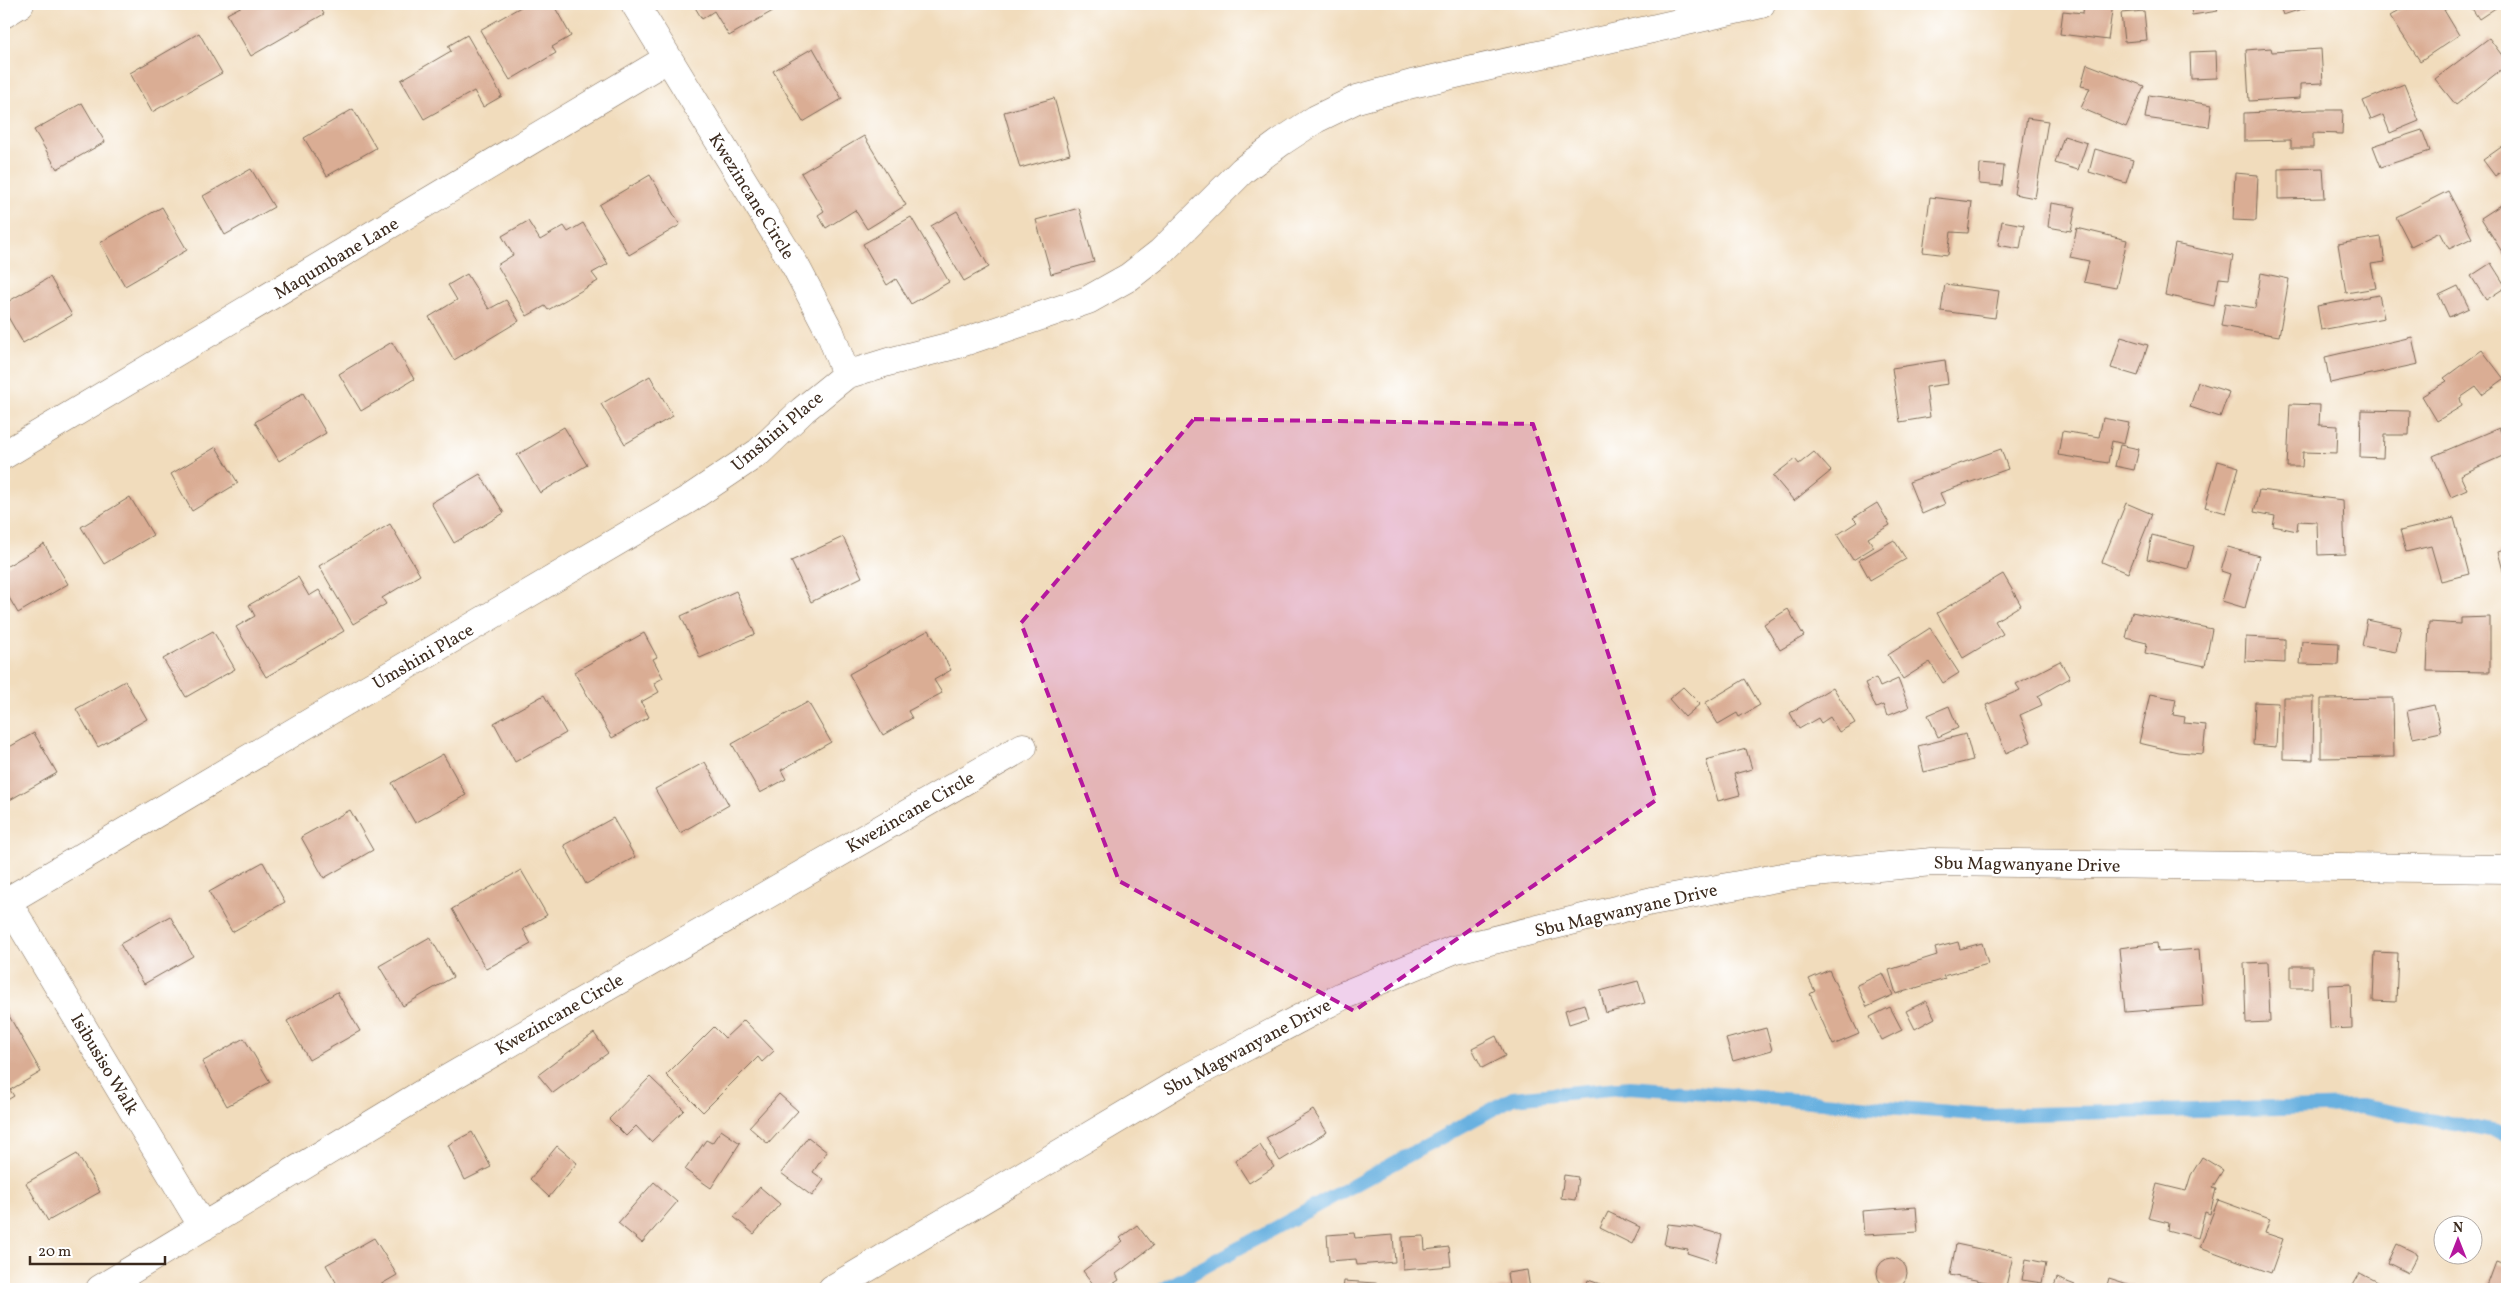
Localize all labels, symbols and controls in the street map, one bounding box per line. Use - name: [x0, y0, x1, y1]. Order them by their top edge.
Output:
- street label: Kwezincane Circle: [702, 129, 800, 265]
- street label: Maqumbane Lane: [270, 212, 404, 306]
- street label: Umshini Place: [727, 386, 829, 478]
- street label: Umshini Place: [369, 618, 479, 696]
- street label: Kwezincane Circle: [842, 766, 980, 860]
- street label: Sbu Magwanyane Drive: [1933, 851, 2121, 880]
- street label: Sbu Magwanyane Drive: [1532, 878, 1720, 945]
- street label: Kwezincane Circle: [491, 968, 629, 1062]
- street label: Sbu Magwanyane Drive: [1159, 993, 1336, 1103]
- street label: Isibusiso Walk: [64, 1010, 144, 1120]
- north arrow: [2434, 1216, 2484, 1266]
- text: N: [2453, 1219, 2463, 1238]
- scale bar: [30, 1233, 165, 1265]
- text: 20 m: [38, 1242, 71, 1263]

